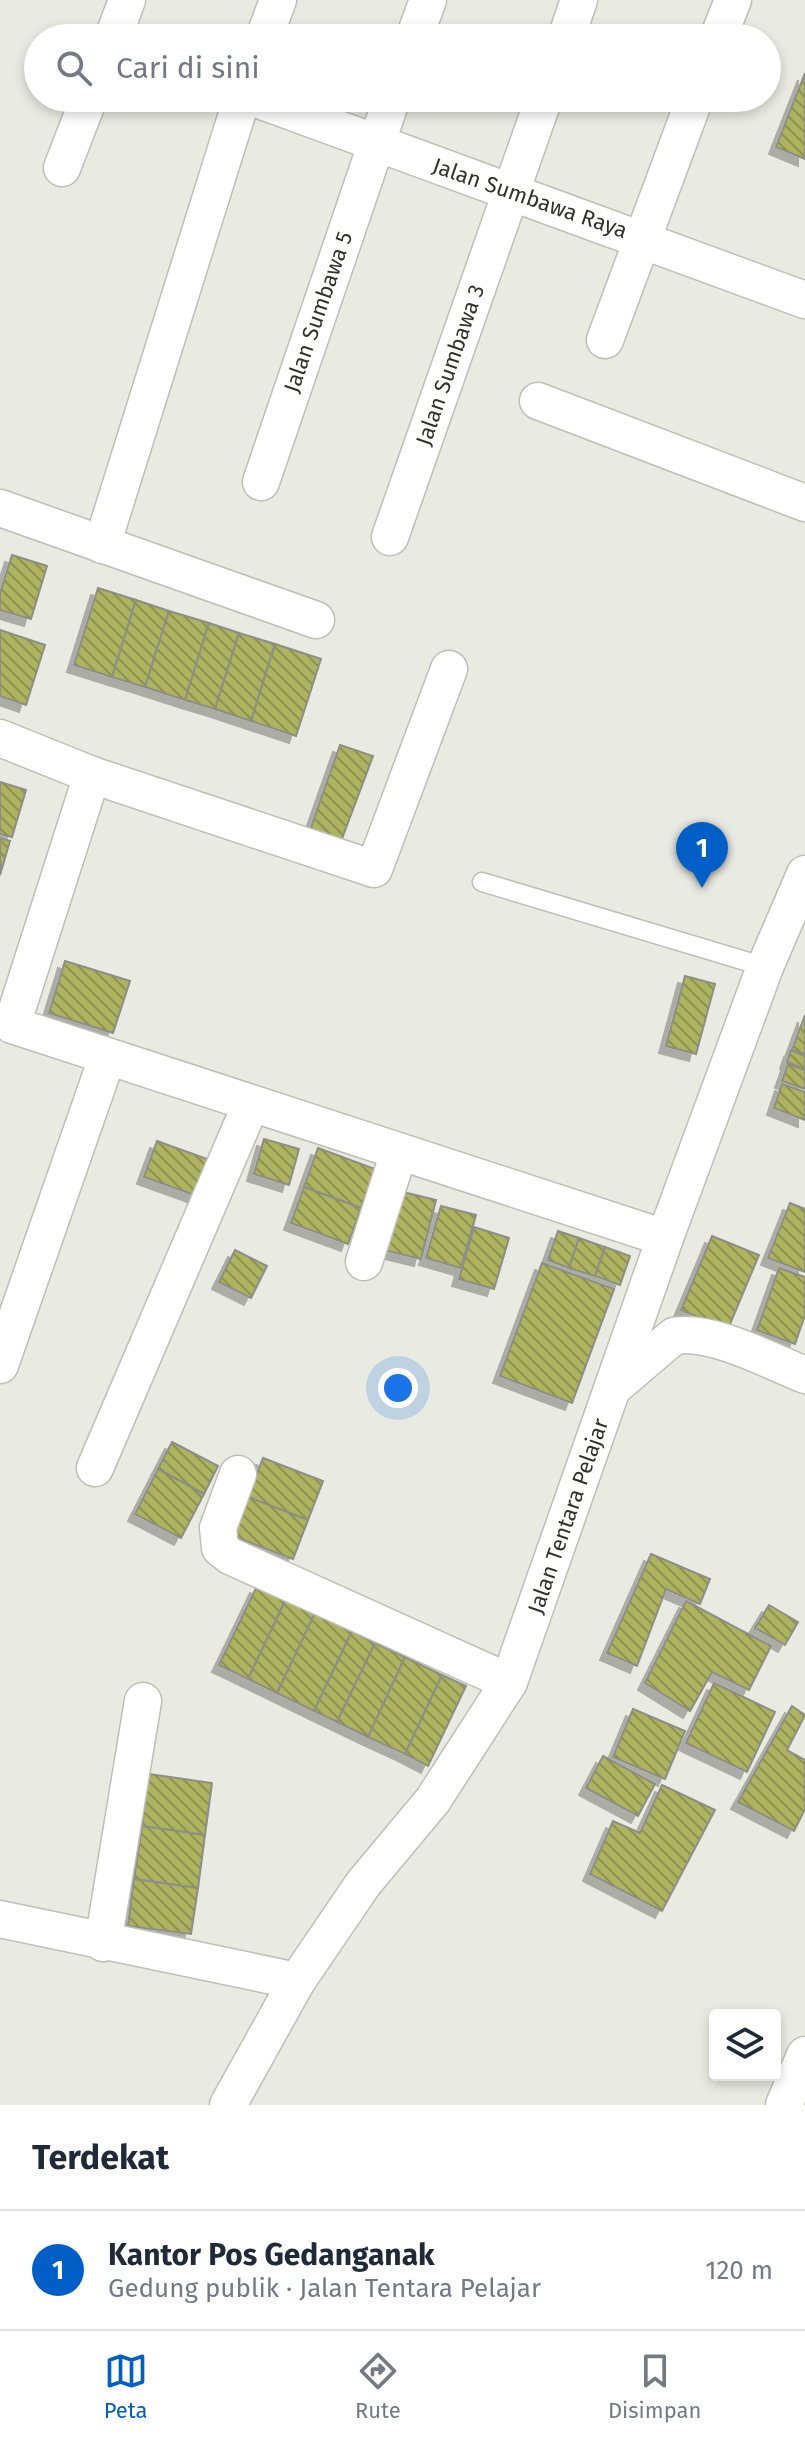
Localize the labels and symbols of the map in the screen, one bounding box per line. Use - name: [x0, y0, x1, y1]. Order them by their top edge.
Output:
- street label: Jalan Sumbawa Raya: [429, 152, 631, 244]
- street label: Jalan Sumbawa 5: [278, 228, 358, 396]
- street label: Jalan Sumbawa 3: [410, 281, 490, 449]
- pin: 1: [676, 822, 728, 888]
- your location: [378, 1368, 418, 1408]
- street label: Jalan Tentara Pelajar: [522, 1414, 614, 1617]

